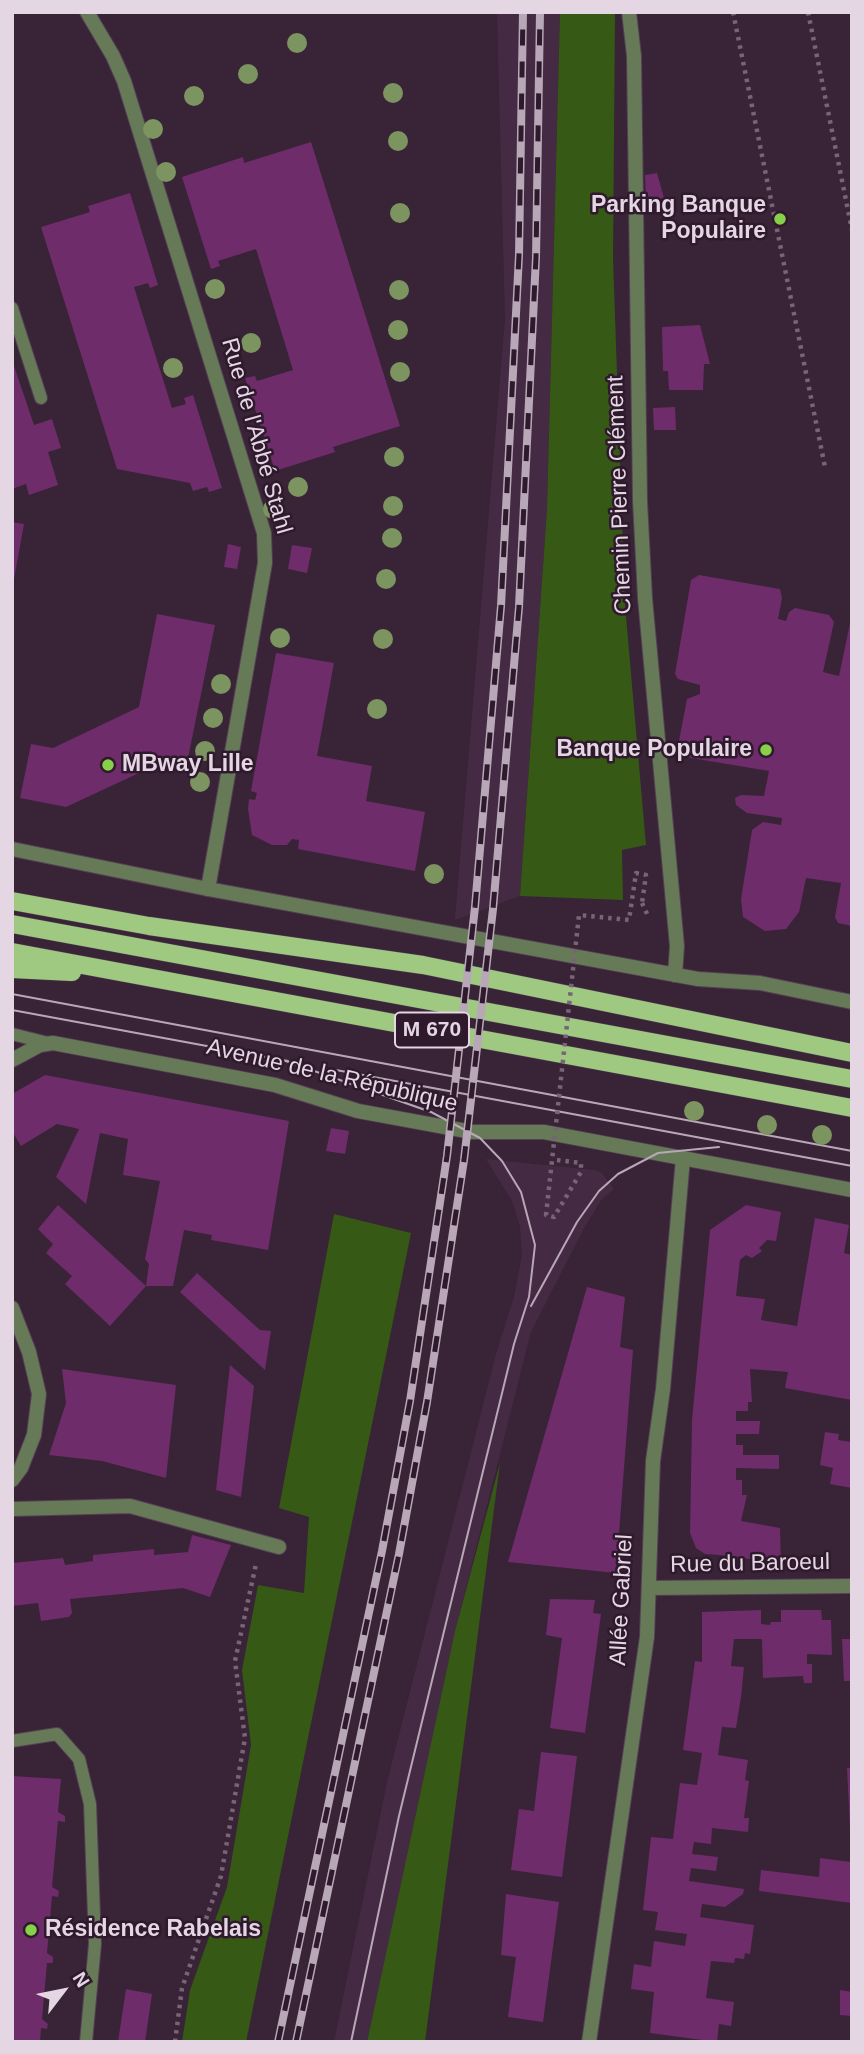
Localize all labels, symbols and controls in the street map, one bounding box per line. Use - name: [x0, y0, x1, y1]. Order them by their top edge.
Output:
- place label: Parking Banque Populaire: [591, 192, 766, 246]
- marker: Parking Banque Populaire: [772, 211, 788, 227]
- street label: Rue de l'Abbé Stahl: [215, 335, 297, 537]
- street label: Chemin Pierre Clément: [602, 375, 638, 615]
- place label: Banque Populaire: [556, 736, 752, 764]
- marker: Banque Populaire: [758, 742, 774, 758]
- place label: MBway Lille: [122, 751, 254, 779]
- marker: MBway Lille: [100, 757, 116, 773]
- road number: M 670: [395, 1012, 469, 1048]
- street label: Avenue de la République: [204, 1034, 460, 1118]
- street label: Allée Gabriel: [605, 1534, 639, 1666]
- street label: Rue du Baroeul: [670, 1549, 830, 1579]
- place label: Résidence Rabelais: [45, 1916, 261, 1944]
- marker: Résidence Rabelais: [23, 1922, 39, 1938]
- north arrow: [28, 1956, 98, 2026]
- text: N: [69, 1968, 94, 1991]

